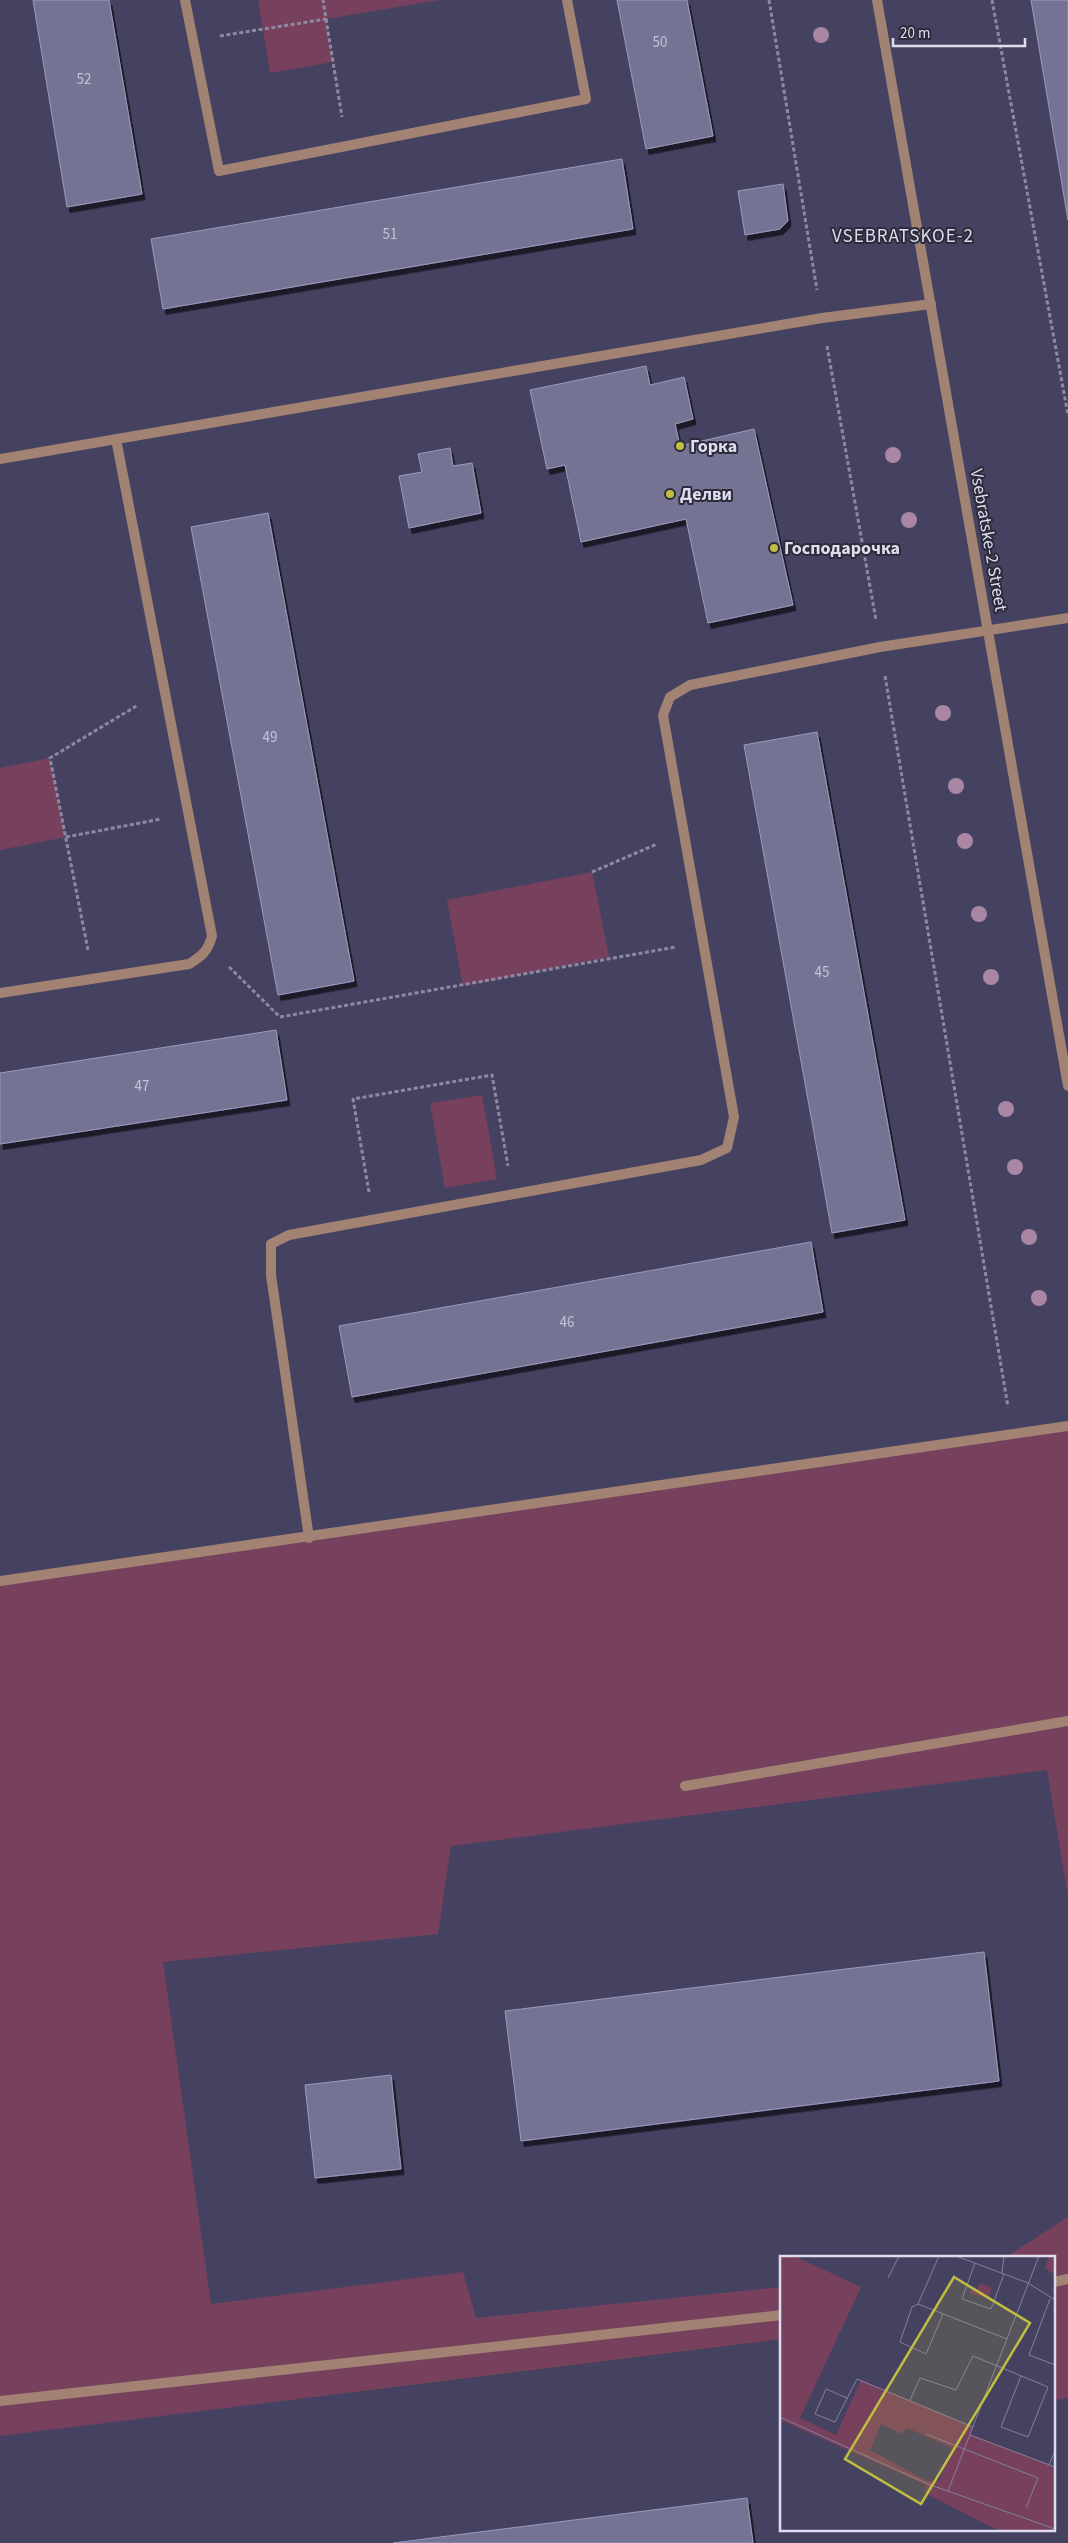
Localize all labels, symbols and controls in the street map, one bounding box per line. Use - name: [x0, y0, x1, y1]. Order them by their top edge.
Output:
- scale bar: [893, 15, 1026, 47]
- text: 20 m: [900, 23, 930, 44]
- house number: 50: [653, 32, 667, 53]
- house number: 52: [77, 69, 91, 90]
- district label: VSEBRATSKOE-2: [832, 223, 974, 250]
- house number: 51: [383, 224, 397, 245]
- place label: Горка: [690, 434, 737, 459]
- marker: Горка: [674, 440, 686, 452]
- street label: Vsebratske-2 Street: [964, 467, 1013, 613]
- place label: Делви: [680, 482, 732, 507]
- marker: Делви: [664, 488, 676, 500]
- place label: Господарочка: [784, 536, 900, 561]
- marker: Господарочка: [768, 542, 780, 554]
- house number: 49: [263, 727, 277, 748]
- house number: 45: [815, 962, 829, 983]
- house number: 47: [135, 1076, 149, 1097]
- house number: 46: [560, 1312, 574, 1333]
- inset map: [780, 2256, 1056, 2530]

